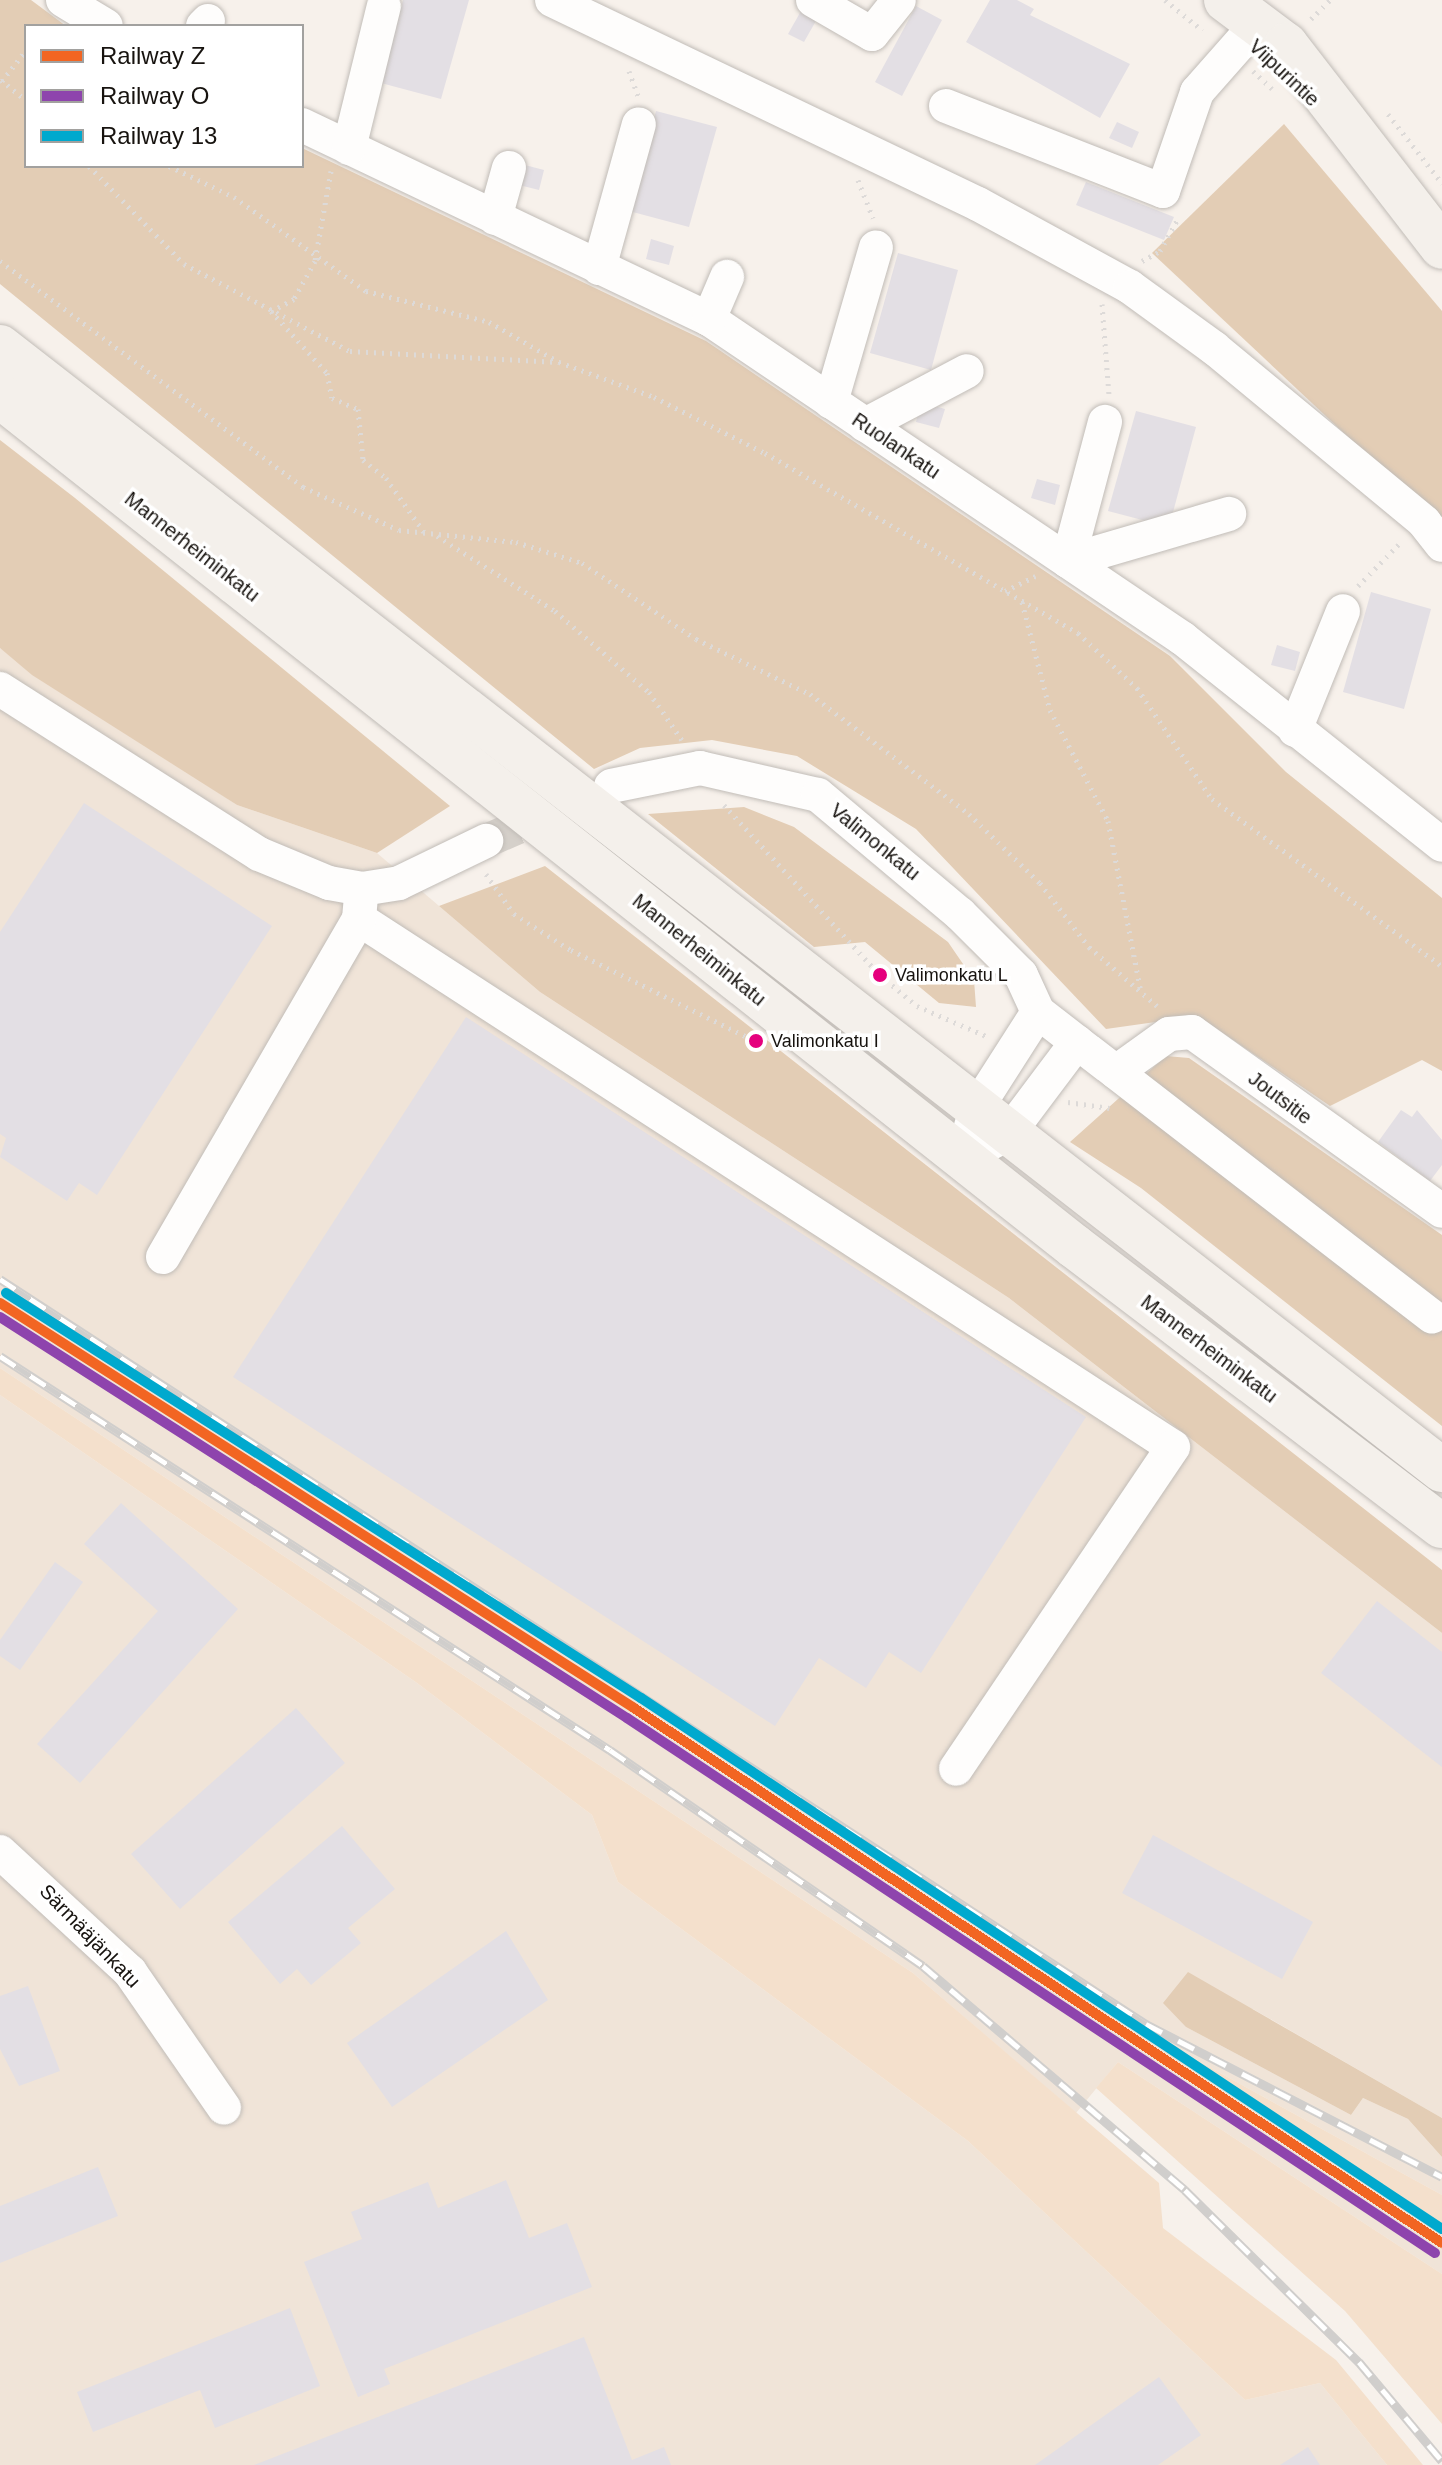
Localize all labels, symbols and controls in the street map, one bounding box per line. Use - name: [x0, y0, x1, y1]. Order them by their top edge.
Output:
- legend: [24, 24, 304, 168]
- street label: Viipurintie: [1244, 34, 1324, 112]
- text: Railway Z: [100, 42, 205, 69]
- text: Railway O: [100, 82, 209, 109]
- text: Railway 13: [100, 122, 217, 149]
- street label: Ruolankatu: [847, 408, 945, 484]
- street label: Mannerheiminkatu: [120, 487, 264, 607]
- street label: Valimonkatu: [825, 799, 925, 885]
- street label: Mannerheiminkatu: [628, 889, 770, 1011]
- place label: Valimonkatu L: [895, 964, 1008, 986]
- marker: Valimonkatu L: [872, 967, 888, 983]
- place label: Valimonkatu I: [771, 1030, 879, 1052]
- marker: Valimonkatu I: [748, 1033, 764, 1049]
- street label: Joutsitie: [1243, 1066, 1317, 1130]
- street label: Mannerheiminkatu: [1136, 1290, 1282, 1408]
- street label: Särmääjänkatu: [35, 1879, 145, 1993]

